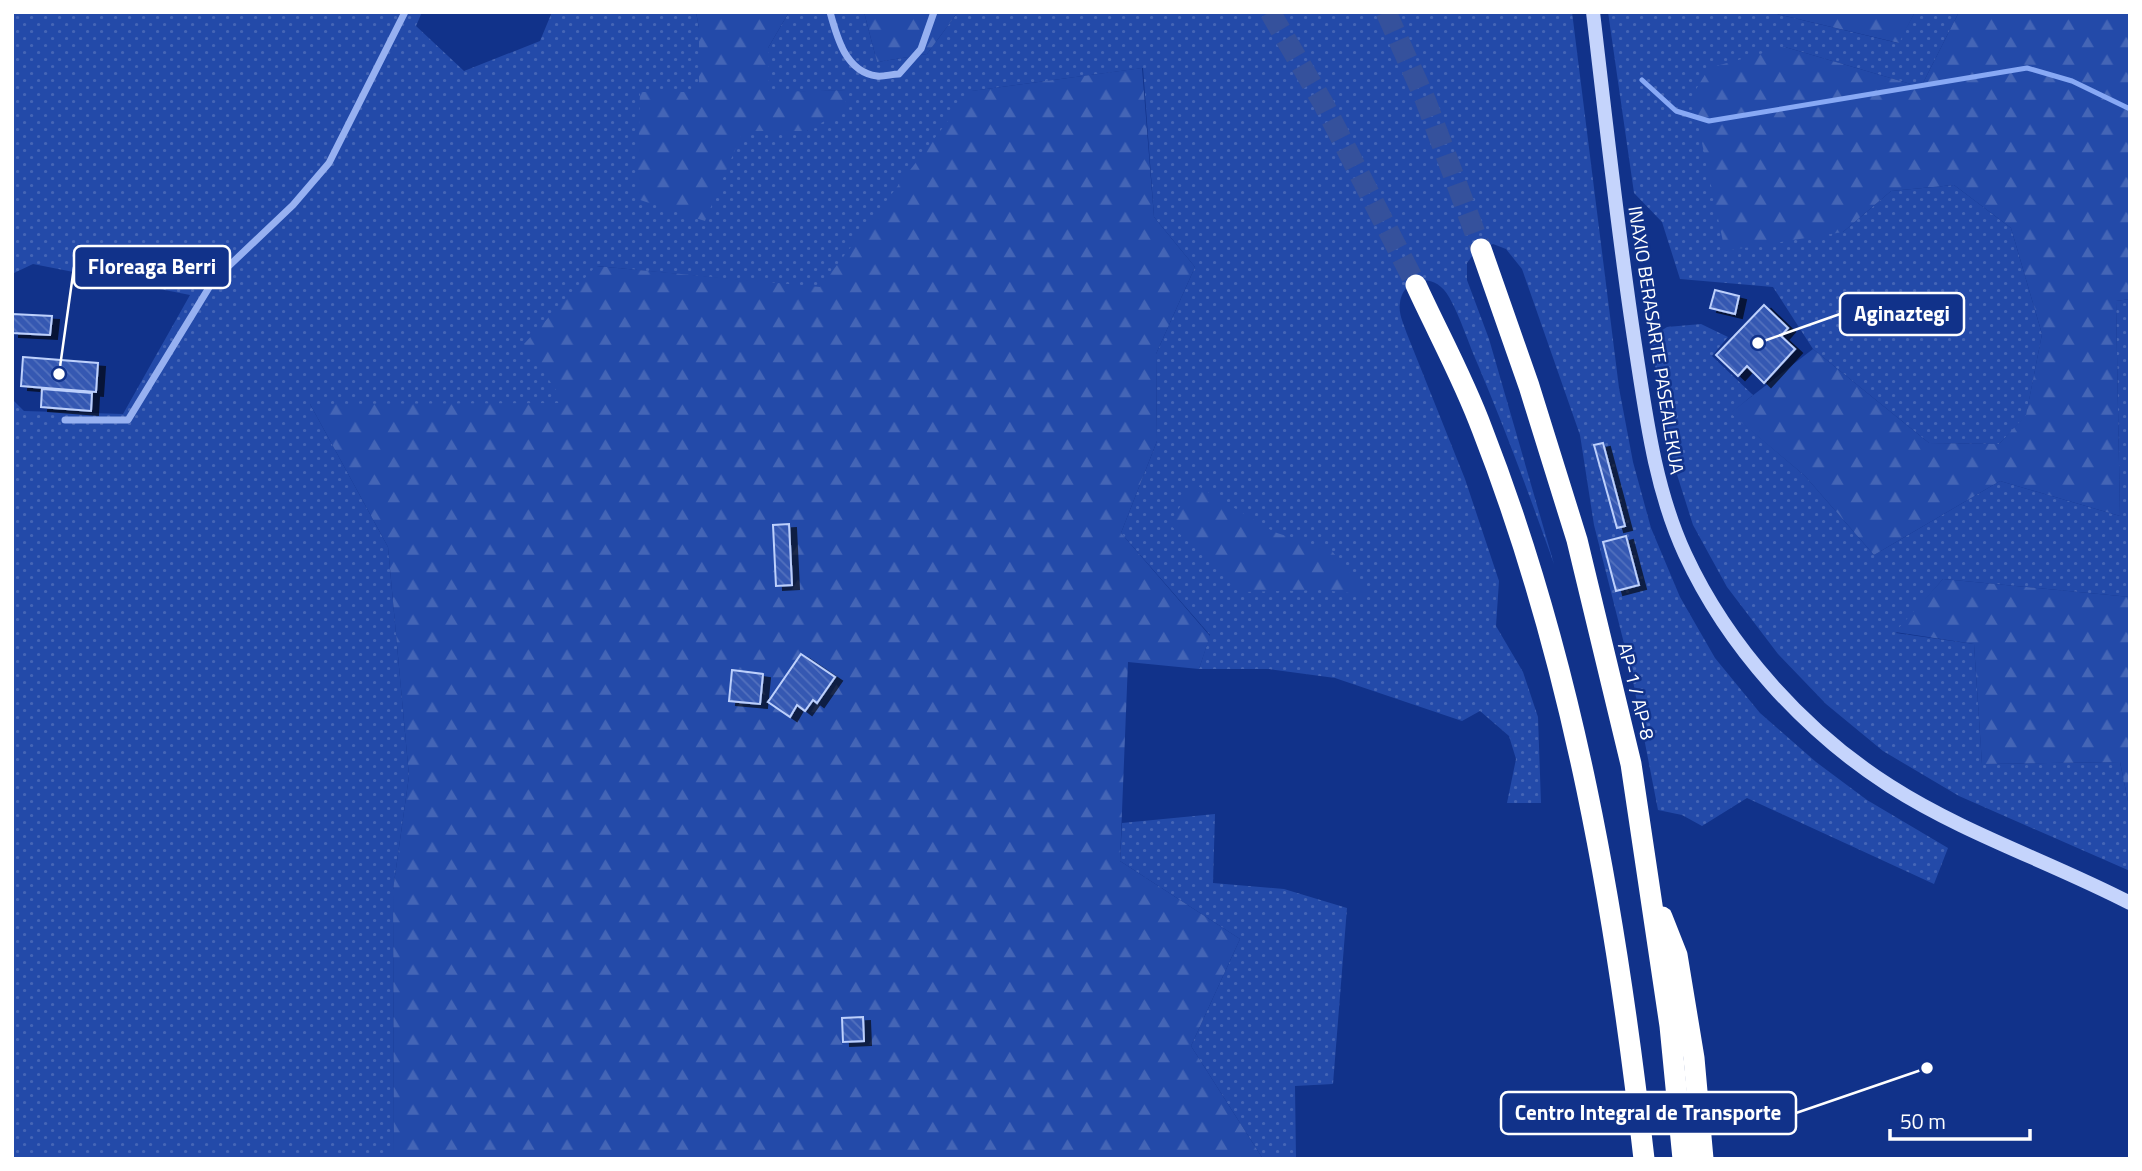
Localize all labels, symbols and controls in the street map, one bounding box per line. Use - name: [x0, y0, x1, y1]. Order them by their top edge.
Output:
- street label: INAXIO BERASARTE PASEALEKUA: [1621, 204, 1693, 476]
- callout: Floreaga Berri: [74, 246, 230, 288]
- text: Floreaga Berri: [88, 250, 216, 282]
- callout: Aginaztegi: [1840, 293, 1964, 335]
- text: Aginaztegi: [1854, 297, 1950, 329]
- street label: AP-1 / AP-8: [1611, 639, 1663, 743]
- callout: Centro Integral de Transporte: [1501, 1092, 1796, 1134]
- text: Centro Integral de Transporte: [1515, 1096, 1781, 1128]
- scale bar: [1890, 1098, 2030, 1142]
- text: 50 m: [1900, 1105, 1946, 1137]

